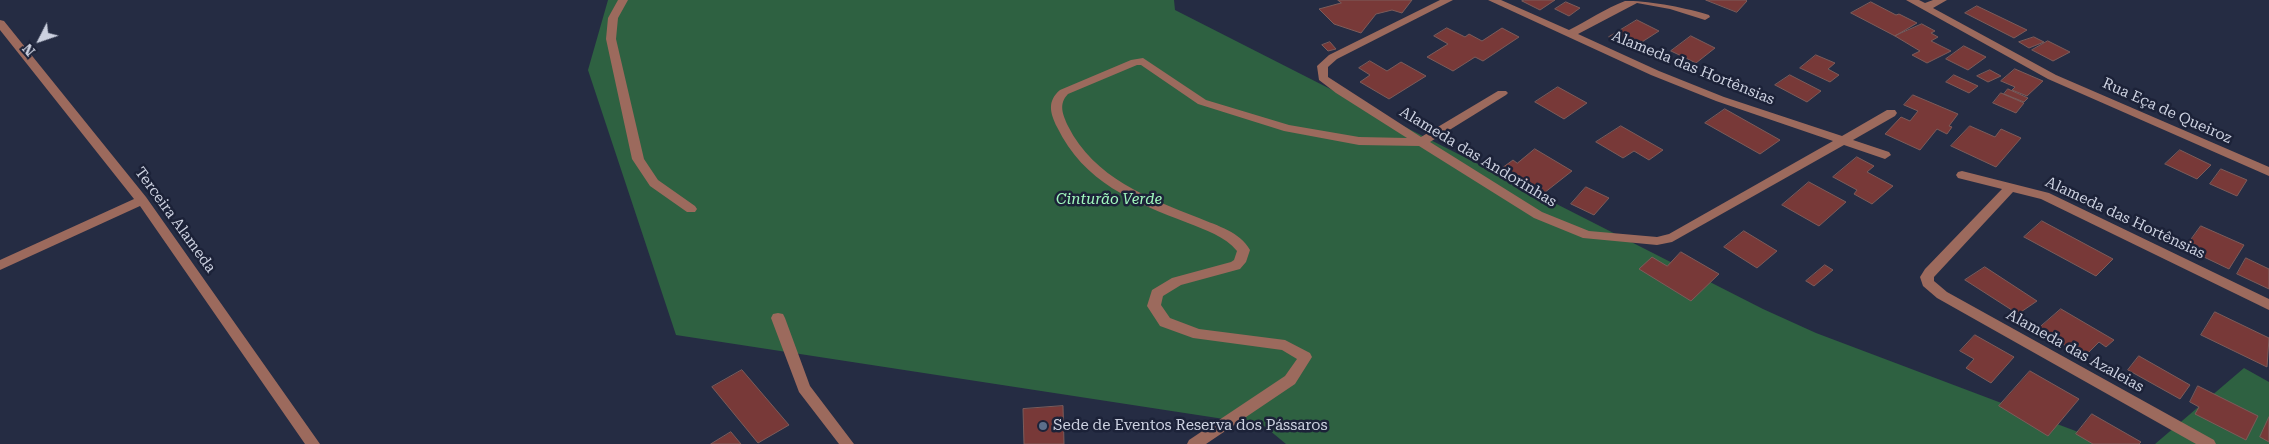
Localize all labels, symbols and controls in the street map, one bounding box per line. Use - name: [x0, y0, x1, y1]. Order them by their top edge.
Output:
- north arrow: [15, 15, 65, 65]
- street label: Alameda das Hortênsias: [1609, 27, 1777, 109]
- text: N: [19, 41, 38, 59]
- street label: Rua Eça de Queiroz: [2100, 74, 2234, 148]
- street label: Alameda das Andorinhas: [1396, 103, 1560, 211]
- street label: Terceira Alameda: [131, 164, 219, 276]
- street label: Alameda das Hortênsias: [2042, 173, 2208, 263]
- park label: Cinturão Verde: [1056, 191, 1162, 209]
- street label: Alameda das Azaleias: [2003, 306, 2147, 396]
- place label: Sede de Eventos Reserva dos Pássaros: [1053, 417, 1328, 435]
- marker: Sede de Eventos Reserva dos Pássaros: [1037, 420, 1049, 432]

